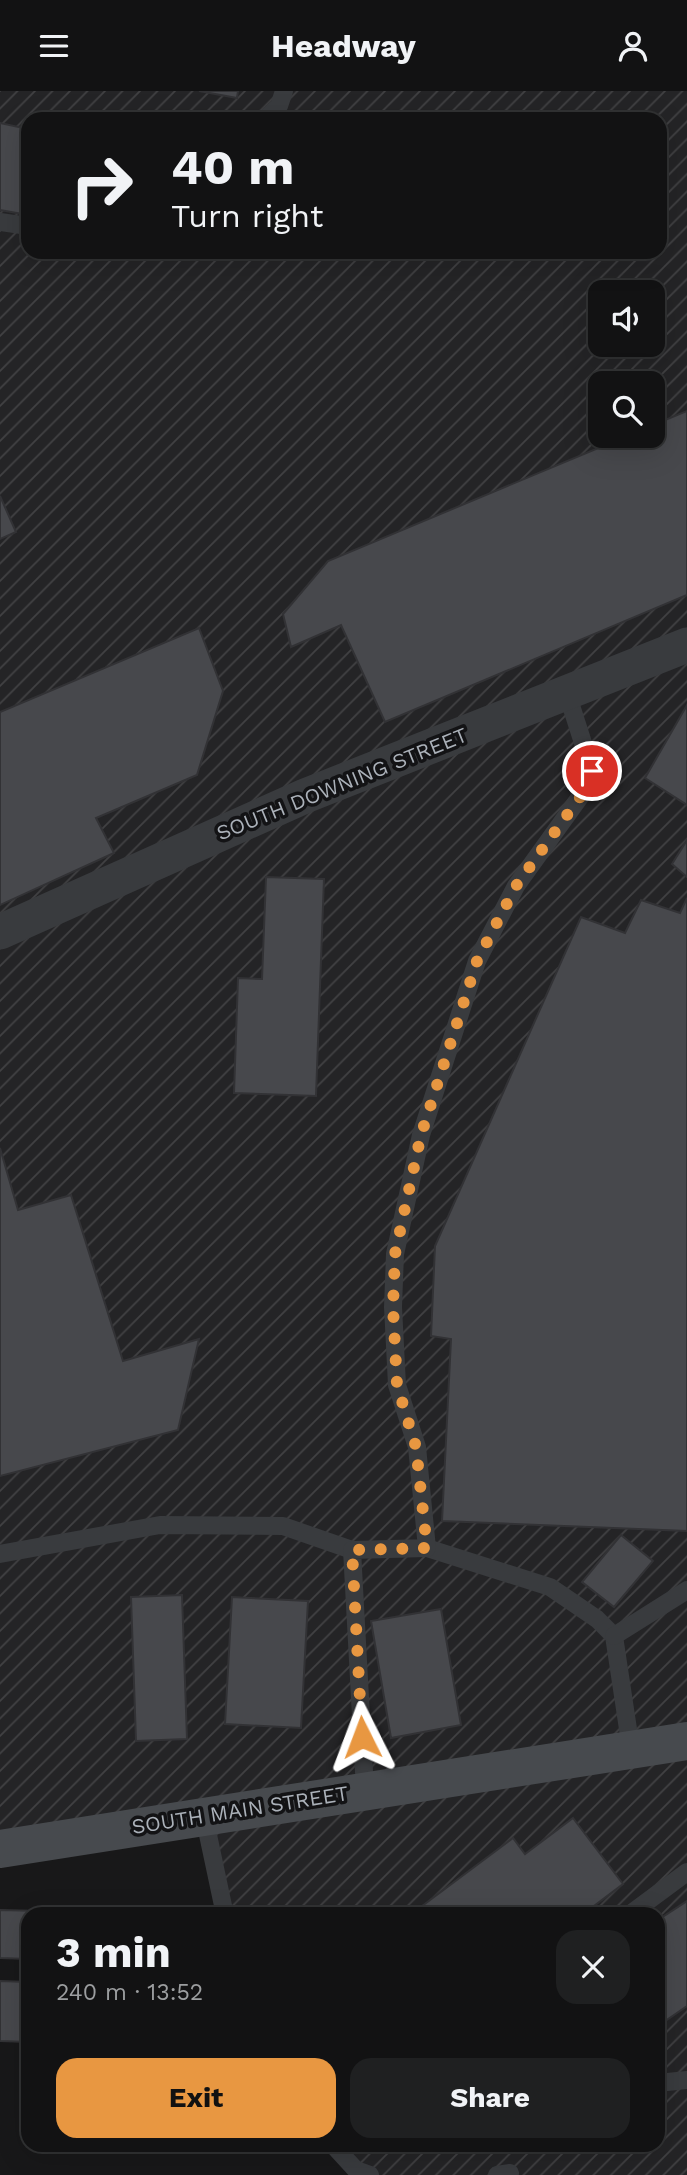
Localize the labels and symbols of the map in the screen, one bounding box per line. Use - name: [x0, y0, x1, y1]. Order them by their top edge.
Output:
- street label: SOUTH DOWNING STREET: [213, 722, 471, 845]
- pin: [562, 741, 622, 801]
- position arrow: [325, 1700, 399, 1774]
- street label: SOUTH MAIN STREET: [130, 1780, 350, 1839]

